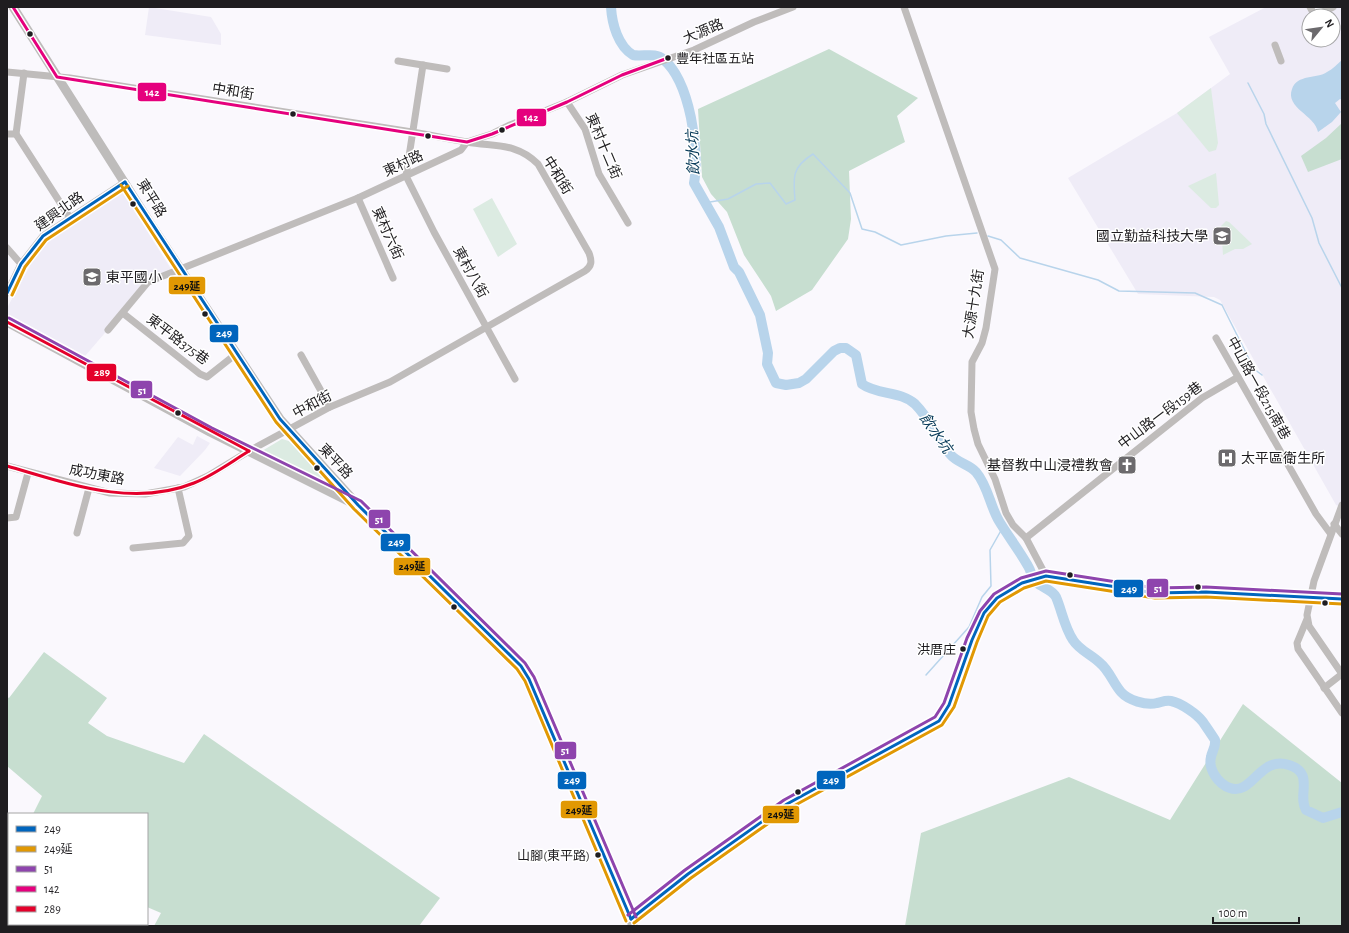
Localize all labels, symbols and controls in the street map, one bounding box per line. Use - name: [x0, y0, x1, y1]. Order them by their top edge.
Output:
- north arrow: [1301, 8, 1341, 48]
- street label: 大源路: [681, 16, 725, 47]
- text: N: [1323, 17, 1336, 29]
- unlabelled marker: [25, 29, 35, 39]
- place label: 豐年社區五站: [676, 52, 754, 66]
- marker: 豐年社區五站: [663, 53, 673, 63]
- street label: 中和街: [211, 81, 255, 102]
- line badge: 142: [137, 82, 167, 102]
- text: 142: [145, 87, 159, 98]
- line badge: 142: [516, 108, 547, 127]
- unlabelled marker: [288, 109, 298, 119]
- street label: 東村十二街: [583, 111, 625, 181]
- text: 142: [524, 112, 538, 123]
- unlabelled marker: [497, 125, 507, 135]
- water label: 飲水坑: [684, 128, 702, 176]
- unlabelled marker: [423, 131, 433, 141]
- street label: 東村路: [381, 147, 425, 179]
- street label: 中和街: [540, 153, 575, 197]
- street label: 東平路: [134, 176, 169, 220]
- street label: 建興北路: [31, 188, 87, 234]
- unlabelled marker: [128, 199, 138, 209]
- street label: 東村六街: [369, 204, 407, 262]
- school or university icon: 國立勤益科技大學: [1211, 225, 1233, 247]
- place label: 國立勤益科技大學: [1096, 229, 1208, 244]
- street label: 東村八街: [450, 244, 492, 300]
- school or university icon: 東平國小: [81, 266, 103, 288]
- street label: 大源十九街: [961, 268, 986, 340]
- place label: 東平國小: [106, 270, 162, 285]
- line badge: 249延: [168, 276, 206, 295]
- text: 249延: [173, 280, 201, 292]
- unlabelled marker: [200, 309, 210, 319]
- street label: 東平路375巷: [144, 311, 212, 367]
- line badge: 249: [209, 324, 239, 343]
- text: 249: [216, 328, 232, 339]
- street label: 中山路一段215南巷: [1224, 334, 1293, 442]
- line badge: 289: [86, 363, 117, 382]
- text: 289: [94, 367, 110, 378]
- street label: 中山路一段159巷: [1115, 379, 1205, 452]
- line badge: 51: [130, 380, 153, 399]
- text: 51: [138, 385, 146, 396]
- street label: 中和街: [290, 388, 334, 421]
- unlabelled marker: [173, 408, 183, 418]
- water label: 飲水坑: [917, 410, 957, 458]
- street label: 東平路: [316, 441, 355, 482]
- hospital icon: 太平區衛生所: [1216, 447, 1238, 469]
- place label: 太平區衛生所: [1241, 451, 1325, 466]
- church icon: 基督教中山浸禮教會: [1116, 454, 1138, 476]
- place label: 基督教中山浸禮教會: [987, 458, 1113, 473]
- street label: 成功東路: [68, 462, 126, 487]
- unlabelled marker: [312, 463, 322, 473]
- line badge: 51: [368, 509, 391, 529]
- text: 51: [375, 514, 383, 525]
- line badge: 249: [380, 533, 411, 552]
- text: 249: [388, 537, 404, 548]
- line badge: 249延: [393, 557, 431, 576]
- text: 249延: [398, 560, 426, 572]
- unlabelled marker: [1065, 570, 1075, 580]
- line badge: 51: [1146, 578, 1169, 598]
- line badge: 249: [1113, 579, 1144, 598]
- unlabelled marker: [1193, 582, 1203, 592]
- text: 51: [1154, 583, 1162, 594]
- text: 249: [1121, 584, 1137, 595]
- unlabelled marker: [1320, 598, 1330, 608]
- unlabelled marker: [449, 602, 459, 612]
- place label: 洪厝庄: [917, 642, 956, 657]
- marker: 洪厝庄: [958, 644, 968, 654]
- line badge: 51: [554, 741, 577, 760]
- text: 51: [561, 745, 569, 756]
- line badge: 249: [816, 770, 846, 790]
- line badge: 249: [557, 771, 587, 790]
- text: 249: [564, 775, 580, 786]
- text: 249: [823, 775, 839, 786]
- unlabelled marker: [793, 787, 803, 797]
- line badge: 249延: [560, 800, 598, 819]
- text: 249延: [565, 804, 593, 816]
- line badge: 249延: [762, 805, 800, 824]
- text: 249延: [767, 808, 795, 820]
- legend: [8, 813, 148, 925]
- text: 249: [44, 823, 61, 835]
- text: 249延: [44, 842, 73, 855]
- place label: 山腳(東平路): [517, 849, 590, 863]
- marker: 山腳(東平路): [593, 850, 603, 860]
- text: 51: [44, 863, 53, 875]
- text: 142: [44, 883, 60, 895]
- scale bar: [1213, 899, 1299, 925]
- text: 289: [44, 903, 61, 915]
- text: 100 m: [1219, 907, 1247, 919]

